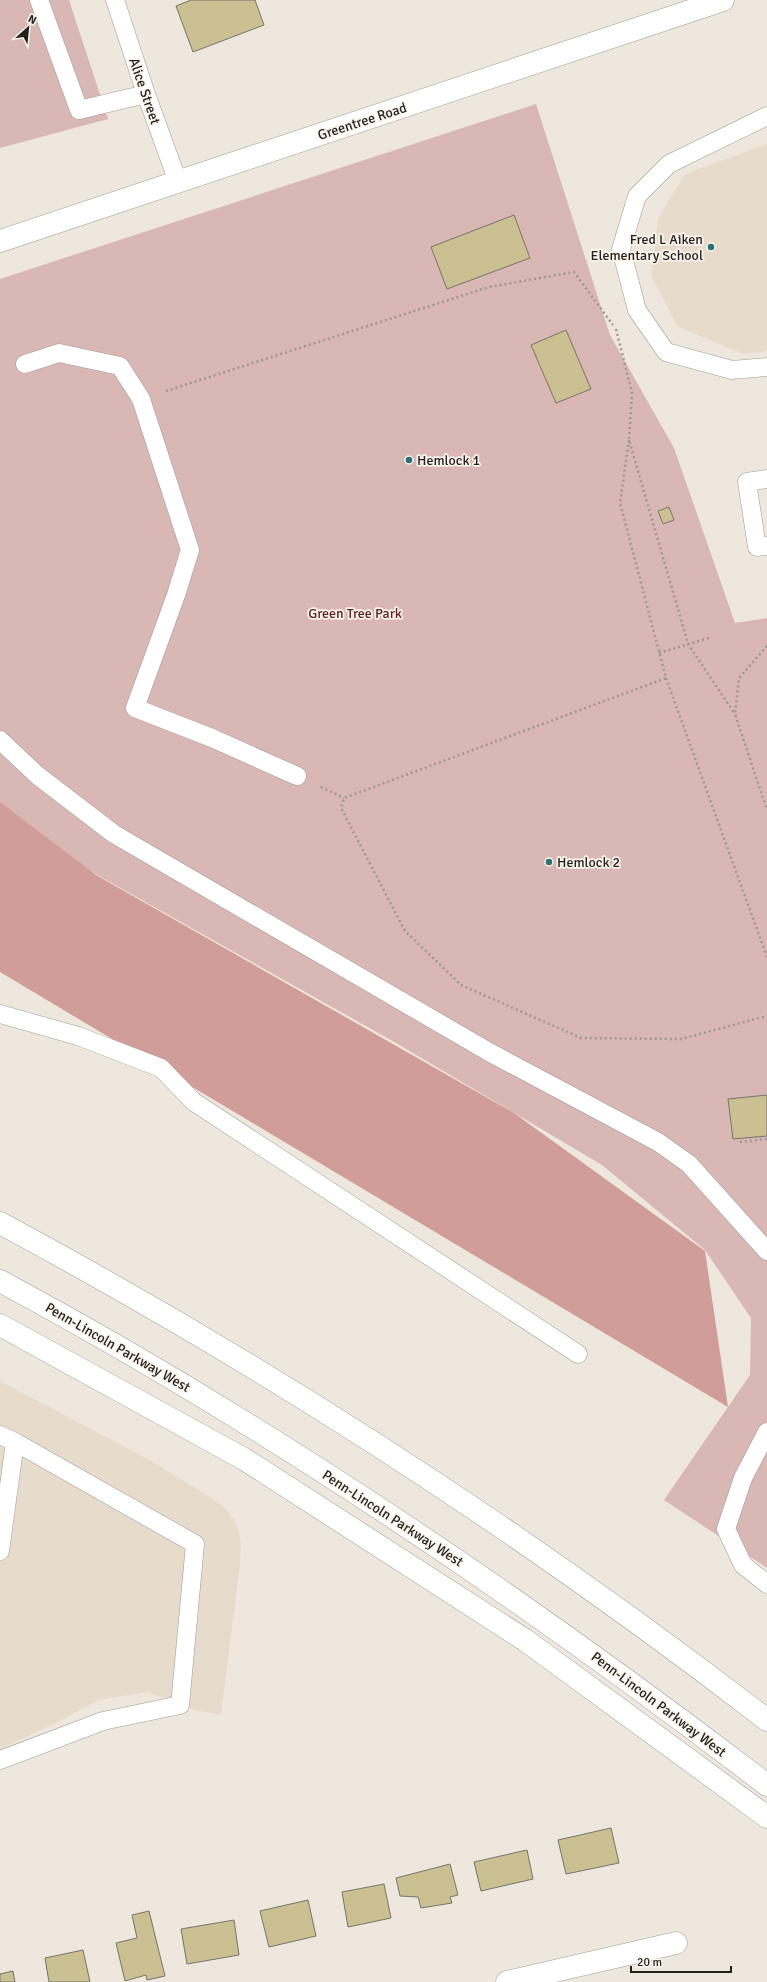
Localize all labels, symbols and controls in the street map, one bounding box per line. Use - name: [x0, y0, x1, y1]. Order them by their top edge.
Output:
- north arrow: [8, 8, 48, 48]
- text: N: [26, 12, 39, 27]
- street label: Alice Street: [125, 56, 164, 127]
- street label: Greentree Road: [316, 99, 409, 144]
- place label: Fred L Aiken Elementary School: [590, 231, 703, 264]
- marker: Fred L Aiken Elementary School: [706, 242, 716, 252]
- place label: Hemlock 1: [417, 452, 480, 469]
- marker: Hemlock 1: [404, 455, 414, 465]
- park label: Green Tree Park: [308, 605, 402, 622]
- place label: Hemlock 2: [557, 854, 620, 871]
- marker: Hemlock 2: [544, 857, 554, 867]
- street label: Penn-Lincoln Parkway West: [42, 1299, 193, 1396]
- street label: Penn-Lincoln Parkway West: [319, 1466, 466, 1570]
- street label: Penn-Lincoln Parkway West: [588, 1648, 730, 1761]
- scale bar: [631, 1948, 731, 1974]
- text: 20 m: [637, 1955, 662, 1970]

